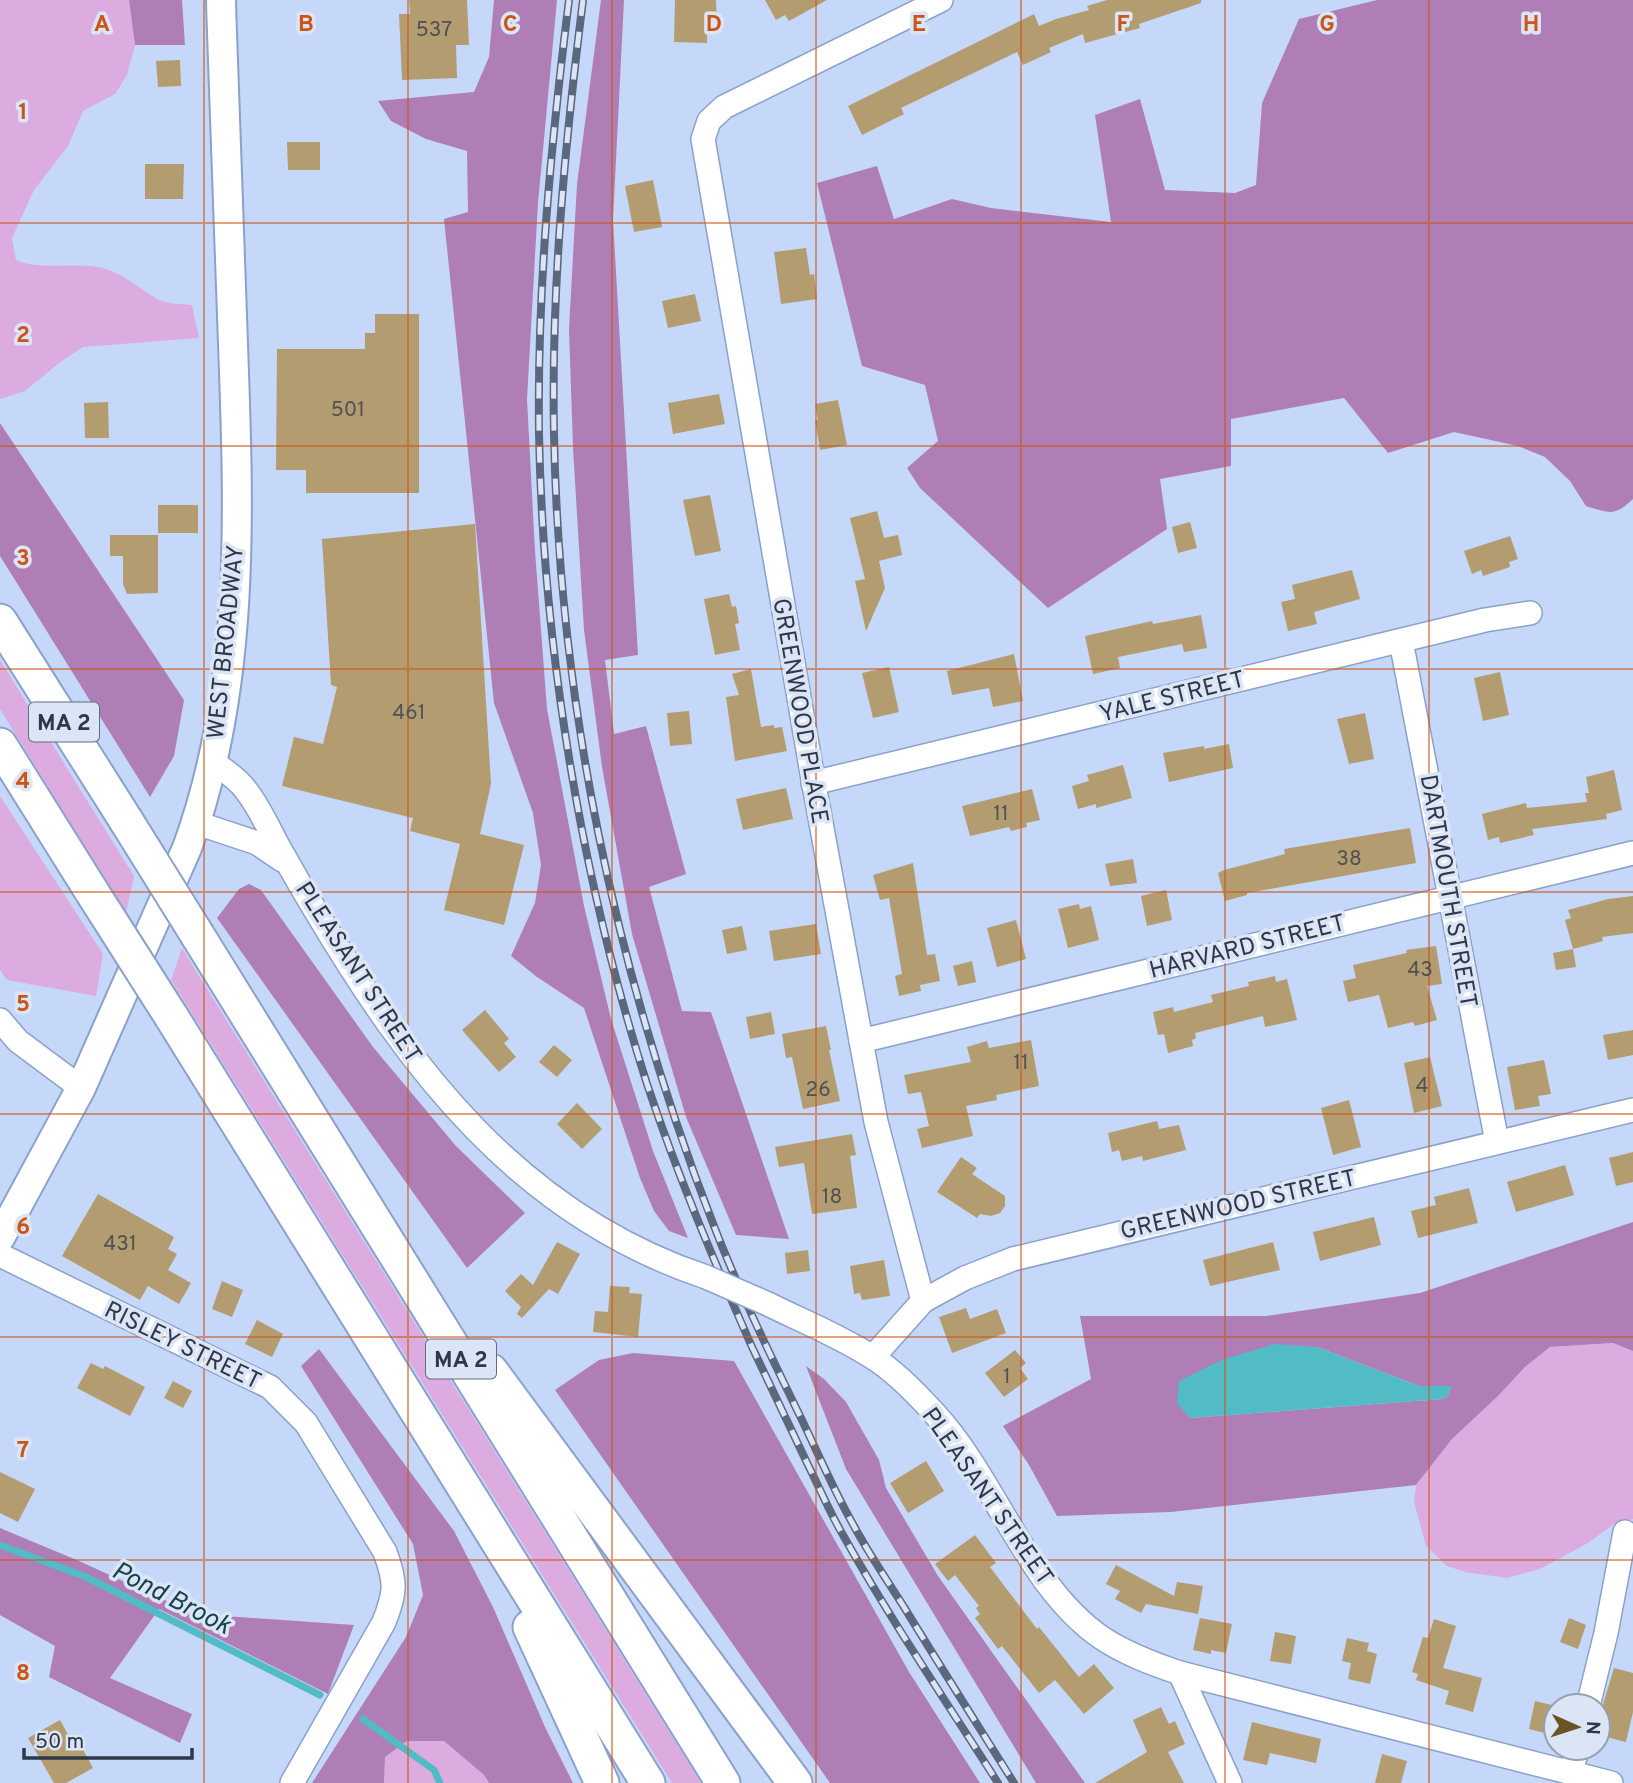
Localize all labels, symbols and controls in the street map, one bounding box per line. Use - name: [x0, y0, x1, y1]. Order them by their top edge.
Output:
- text: A: [94, 11, 110, 40]
- text: B: [298, 11, 314, 40]
- text: C: [503, 11, 517, 40]
- text: D: [706, 11, 722, 40]
- text: E: [912, 11, 926, 40]
- text: F: [1116, 11, 1130, 40]
- text: G: [1319, 11, 1335, 40]
- text: H: [1523, 11, 1539, 40]
- house number: 537: [416, 17, 452, 44]
- text: 1: [18, 99, 28, 128]
- text: 2: [16, 322, 30, 351]
- house number: 501: [331, 397, 365, 424]
- street label: WEST BROADWAY: [202, 544, 252, 741]
- text: 3: [16, 545, 30, 574]
- street label: GREENWOOD PLACE: [764, 596, 834, 827]
- street label: YALE STREET: [1097, 665, 1248, 730]
- house number: 461: [392, 700, 426, 727]
- road number: MA 2: [29, 702, 99, 742]
- text: 4: [16, 768, 30, 797]
- street label: DARTMOUTH STREET: [1412, 772, 1482, 1010]
- house number: 11: [993, 801, 1009, 828]
- house number: 38: [1336, 846, 1362, 873]
- street label: PLEASANT STREET: [287, 877, 427, 1069]
- street label: HARVARD STREET: [1146, 909, 1349, 987]
- house number: 43: [1407, 957, 1433, 984]
- text: 5: [16, 991, 30, 1020]
- house number: 11: [1013, 1050, 1029, 1077]
- house number: 4: [1415, 1073, 1429, 1100]
- house number: 26: [805, 1077, 831, 1104]
- street label: GREENWOOD STREET: [1118, 1164, 1359, 1248]
- house number: 18: [822, 1184, 842, 1211]
- text: 6: [16, 1214, 30, 1243]
- house number: 431: [103, 1231, 137, 1258]
- street label: RISLEY STREET: [99, 1296, 266, 1398]
- road number: MA 2: [426, 1340, 496, 1378]
- house number: 1: [1003, 1364, 1011, 1391]
- street label: PLEASANT STREET: [914, 1402, 1059, 1592]
- text: 7: [17, 1437, 29, 1466]
- water label: Pond Brook: [106, 1555, 237, 1644]
- text: 8: [16, 1660, 30, 1689]
- north arrow: [1542, 1692, 1612, 1762]
- scale bar: [24, 1716, 192, 1760]
- text: N: [1580, 1720, 1604, 1735]
- text: 50 m: [35, 1729, 84, 1756]

